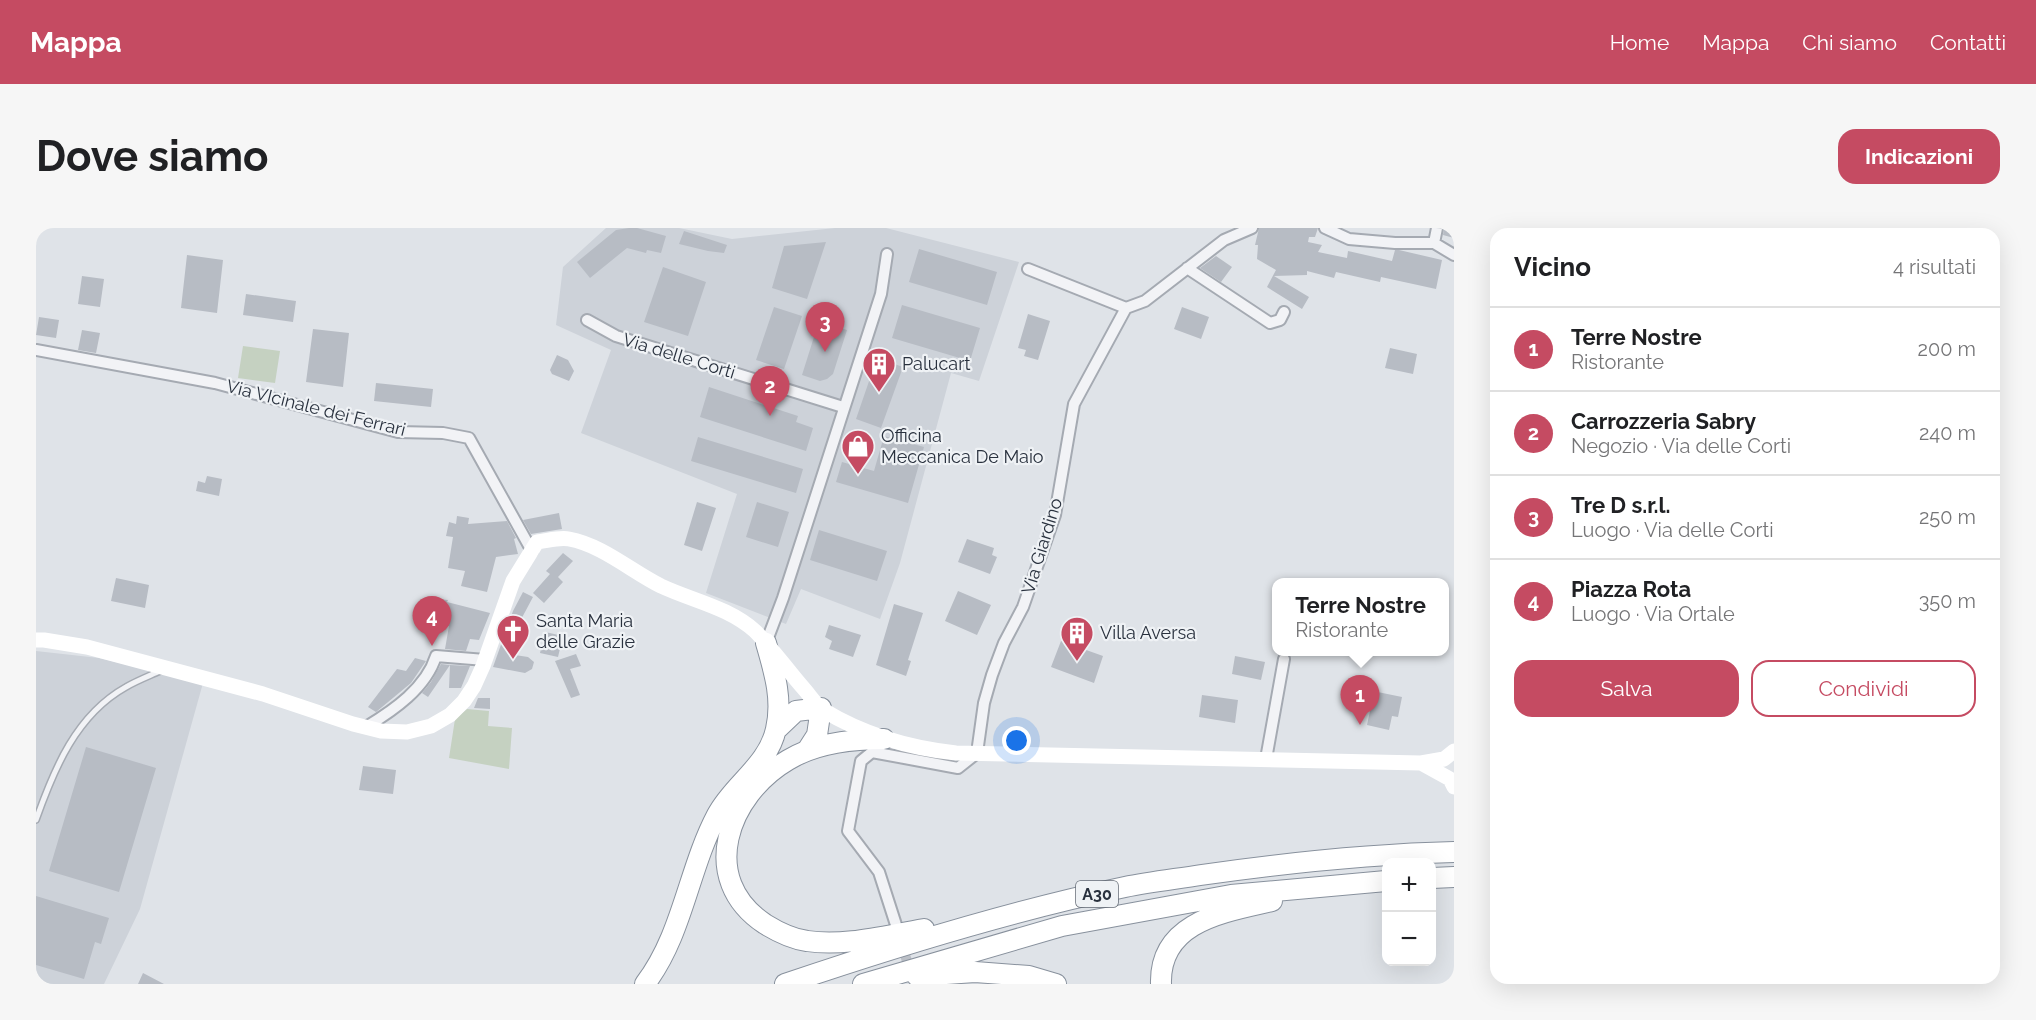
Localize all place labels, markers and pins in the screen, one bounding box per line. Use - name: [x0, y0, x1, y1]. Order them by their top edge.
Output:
- pin: 3: [806, 302, 844, 352]
- building icon: Palucart: [861, 346, 897, 393]
- place label: Palucart: [902, 353, 971, 374]
- pin: 2: [750, 366, 790, 416]
- place label: Officina Meccanica De Maio: [881, 425, 1044, 467]
- shop icon: Officina Meccanica De Maio: [840, 428, 876, 475]
- pin: 4: [412, 596, 452, 646]
- place label: Santa Maria delle Grazie: [536, 610, 635, 652]
- church icon: Santa Maria delle Grazie: [495, 613, 531, 660]
- building icon: Villa Aversa: [1059, 615, 1095, 662]
- place label: Villa Aversa: [1100, 622, 1196, 643]
- pin: 1: [1340, 676, 1380, 725]

